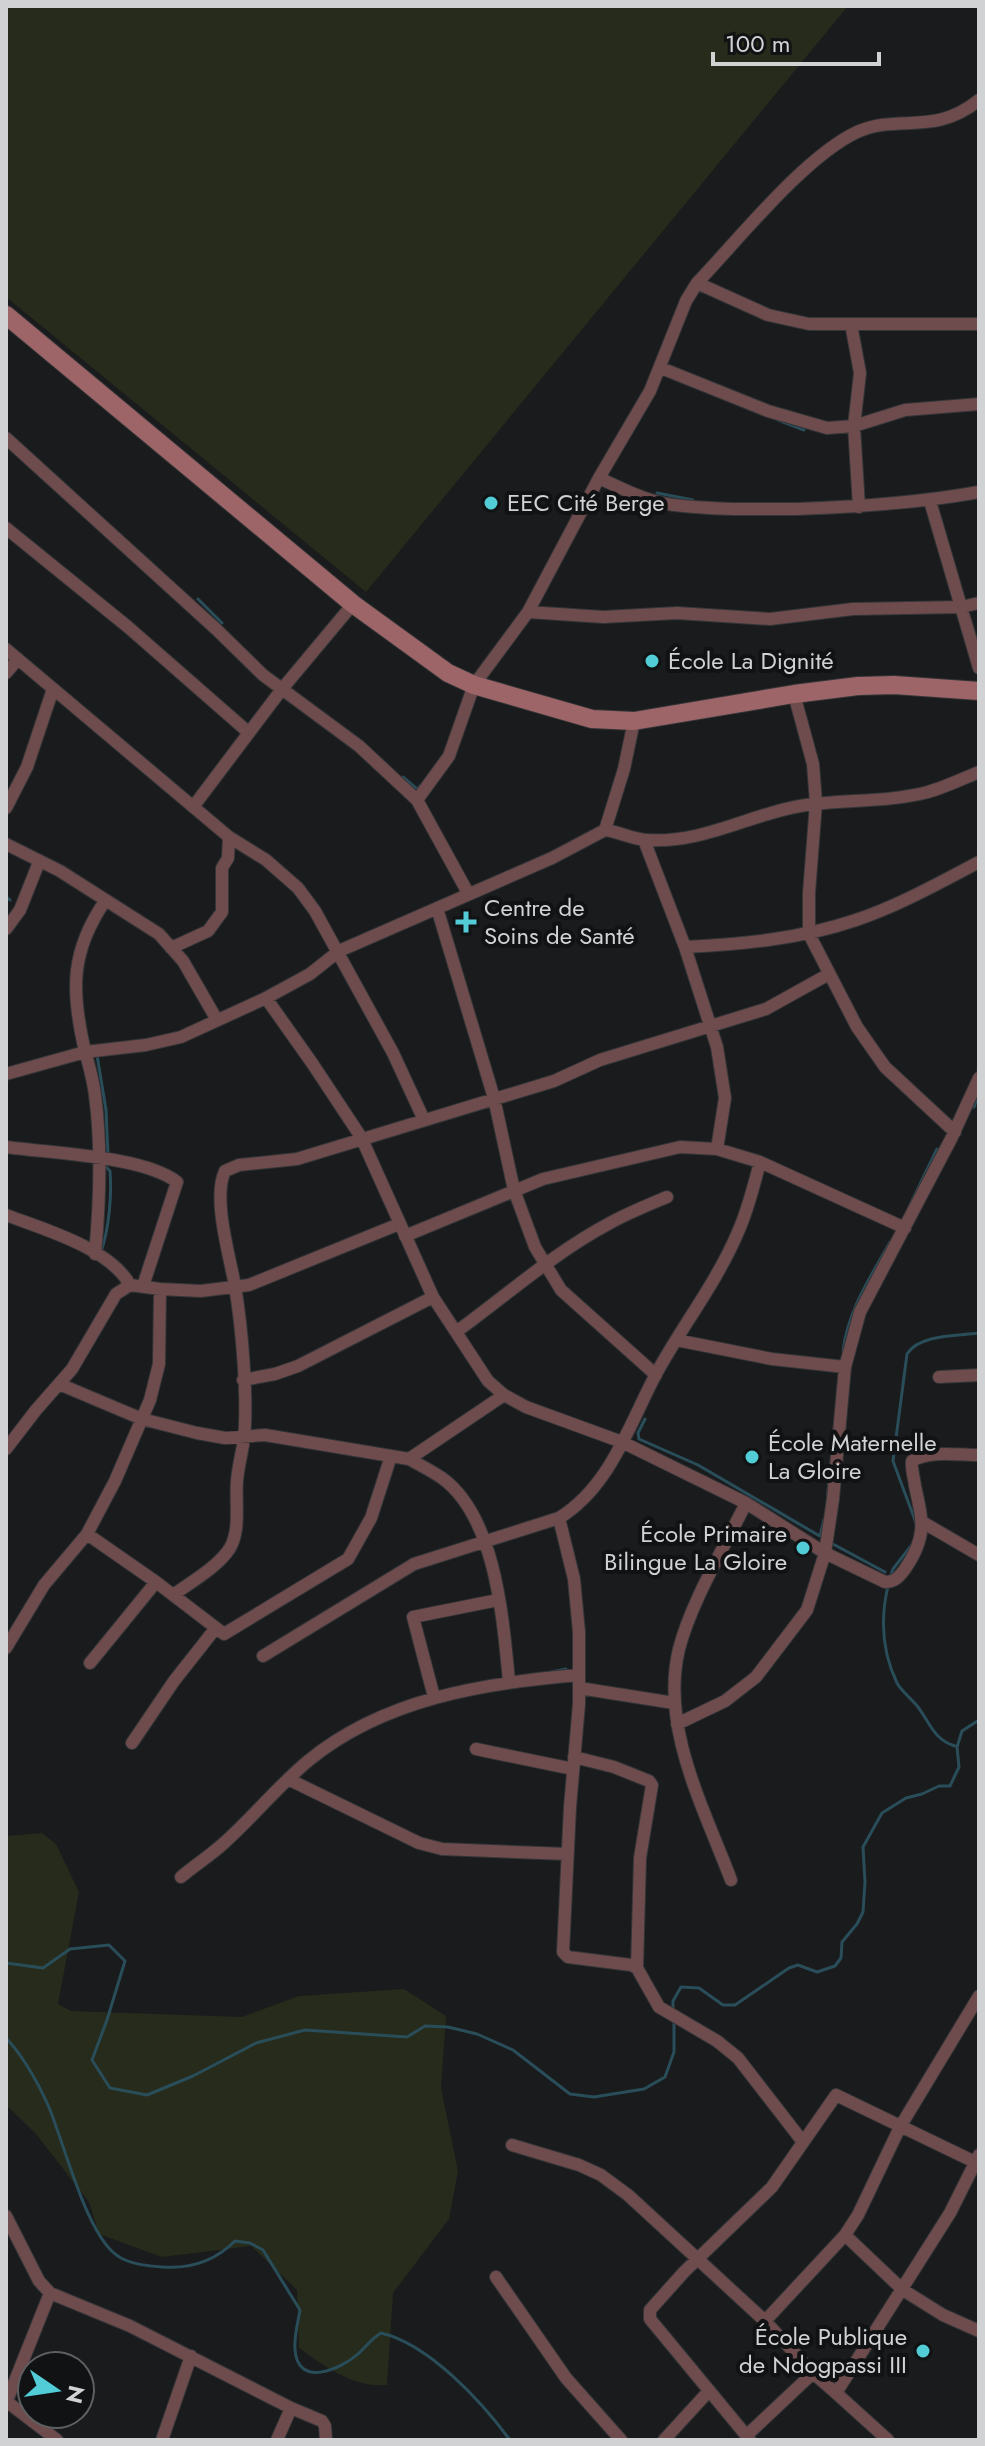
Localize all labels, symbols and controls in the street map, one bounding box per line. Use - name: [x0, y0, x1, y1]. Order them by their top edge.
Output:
- scale bar: [713, 16, 879, 66]
- text: 100 m: [725, 26, 791, 61]
- place label: EEC Cité Berge: [507, 485, 665, 520]
- marker: EEC Cité Berge: [482, 494, 500, 512]
- place label: École La Dignité: [668, 643, 834, 678]
- marker: École La Dignité: [643, 652, 661, 670]
- place label: Centre de Soins de Santé: [484, 890, 635, 953]
- marker: Centre de Soins de Santé: [455, 911, 477, 933]
- place label: École Maternelle La Gloire: [768, 1425, 937, 1488]
- marker: École Maternelle La Gloire: [743, 1448, 761, 1466]
- place label: École Primaire Bilingue La Gloire: [604, 1516, 787, 1579]
- marker: École Primaire Bilingue La Gloire: [794, 1539, 812, 1557]
- place label: École Publique de Ndogpassi III: [739, 2319, 907, 2382]
- marker: École Publique de Ndogpassi III: [914, 2342, 932, 2360]
- north arrow: [16, 2350, 96, 2430]
- text: N: [58, 2382, 93, 2407]

